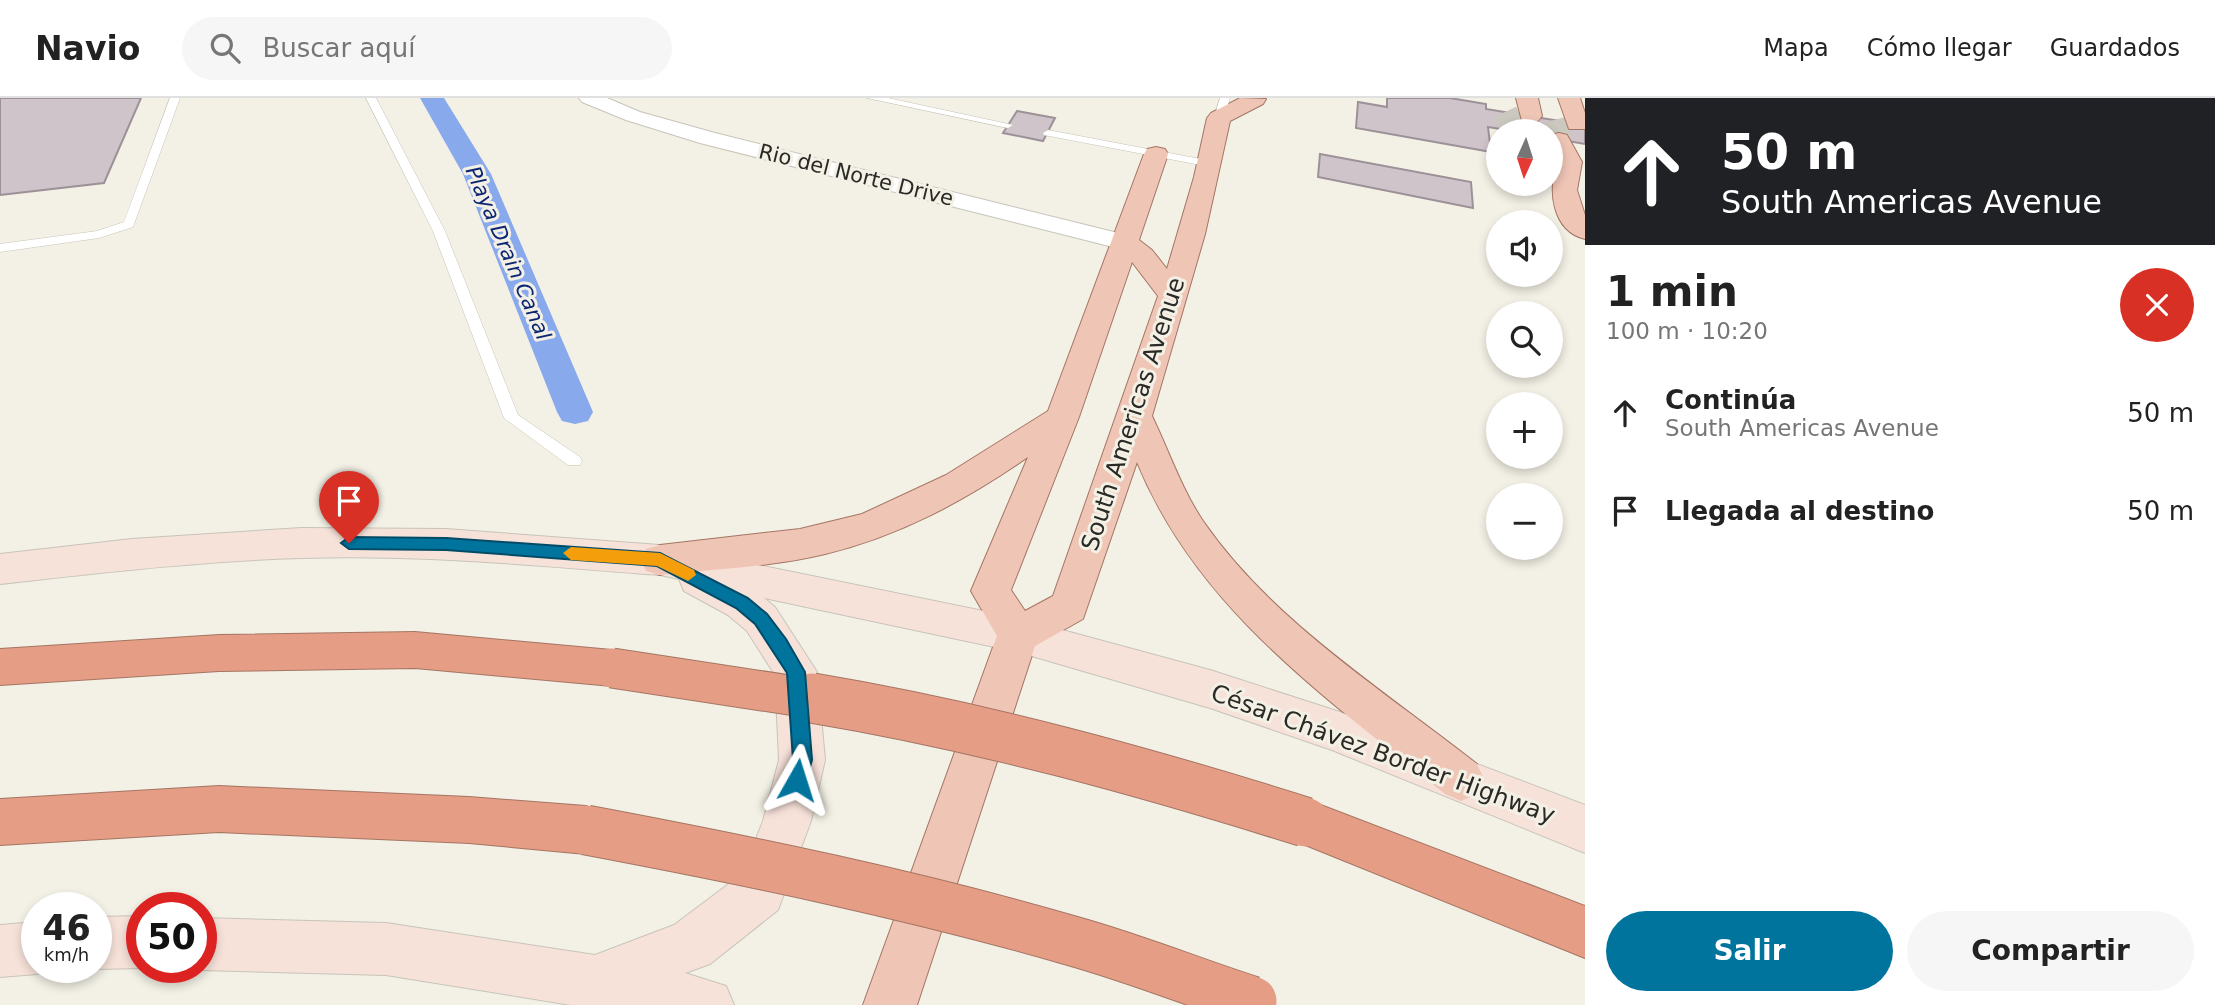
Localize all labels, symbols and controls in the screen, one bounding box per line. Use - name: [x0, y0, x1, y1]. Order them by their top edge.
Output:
- search box: [182, 17, 672, 80]
- text: Navio: [35, 29, 140, 68]
- icon: search: [206, 29, 244, 67]
- text: Buscar aquí: [262, 33, 416, 63]
- text: Mapa: [1763, 34, 1829, 62]
- text: Cómo llegar: [1867, 34, 2012, 62]
- text: Guardados: [2050, 34, 2180, 62]
- north arrow: [1486, 119, 1563, 196]
- map controls: [1486, 119, 1563, 560]
- text: 50 m: [1721, 124, 1857, 181]
- icon: ahead: [1606, 126, 1697, 217]
- street label: Rio del Norte Drive: [756, 139, 956, 211]
- water label: Playa Drain Canal: [461, 163, 556, 344]
- text: South Americas Avenue: [1721, 183, 2102, 221]
- button: sound: [1486, 210, 1563, 287]
- text: 1 min: [1606, 267, 1738, 316]
- button: close: [2120, 268, 2194, 342]
- street label: South Americas Avenue: [1076, 274, 1190, 554]
- button: search: [1486, 301, 1563, 378]
- text: 100 m · 10:20: [1606, 318, 1768, 344]
- text: Continúa: [1665, 385, 1796, 415]
- button: +: [1486, 392, 1563, 469]
- icon: ahead: [1606, 394, 1644, 432]
- text: 50 m: [2127, 398, 2194, 428]
- text: South Americas Avenue: [1665, 415, 1939, 441]
- pin: [319, 471, 379, 543]
- icon: arrive: [330, 482, 368, 520]
- button: −: [1486, 483, 1563, 560]
- icon: arrive: [1606, 492, 1644, 530]
- text: Llegada al destino: [1665, 496, 1934, 526]
- text: 50 m: [2127, 496, 2194, 526]
- street label: César Chávez Border Highway: [1207, 679, 1559, 829]
- position arrow: [760, 743, 834, 817]
- speed limit sign: 50: [126, 892, 217, 983]
- text: 46: [42, 908, 91, 948]
- button: Salir: [1606, 911, 1893, 991]
- button: Compartir: [1907, 911, 2194, 991]
- text: km/h: [44, 944, 89, 965]

